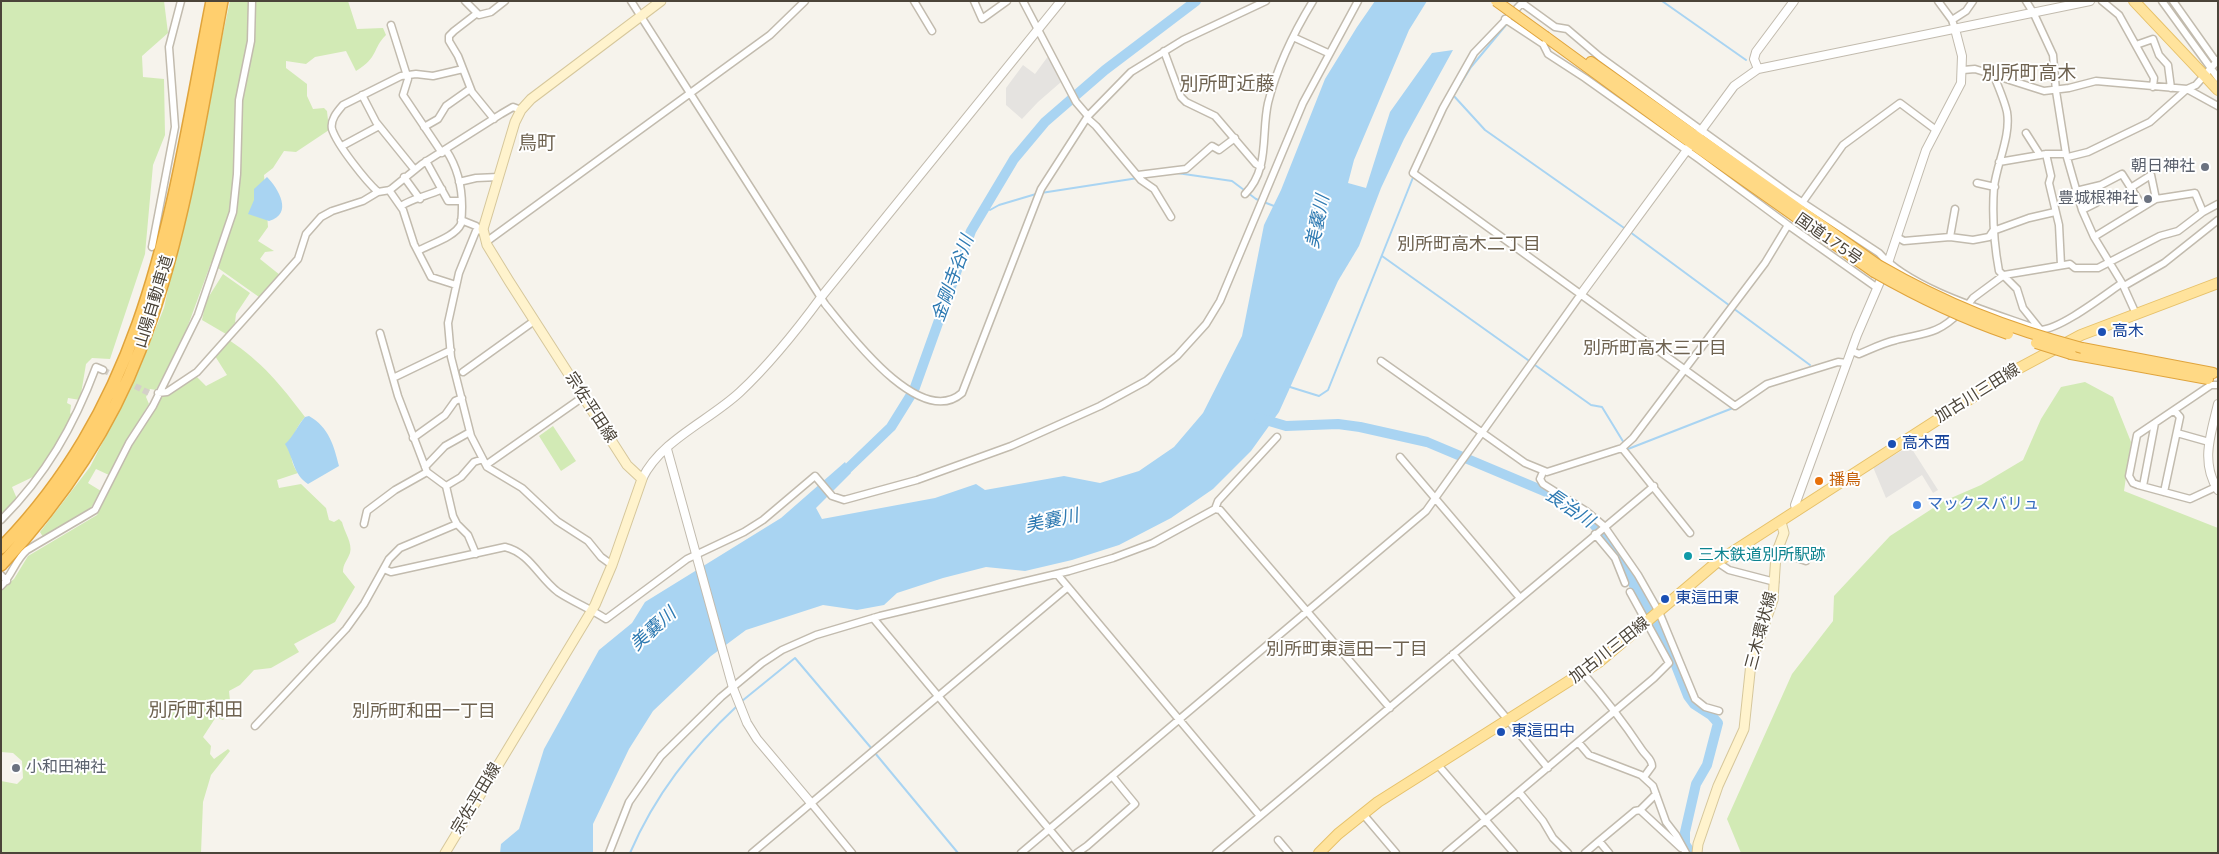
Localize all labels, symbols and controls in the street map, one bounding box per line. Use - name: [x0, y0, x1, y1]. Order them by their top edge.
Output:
- district label: 別所町高木: [1982, 63, 2076, 85]
- district label: 別所町近藤: [1180, 74, 1274, 96]
- district label: 鳥町: [518, 133, 556, 155]
- place label: 朝日神社: [2131, 157, 2195, 177]
- marker: 朝日神社: [2199, 161, 2211, 173]
- place label: 豊城根神社: [2058, 189, 2138, 209]
- water label: 美嚢川: [1303, 193, 1335, 251]
- marker: 豊城根神社: [2142, 193, 2154, 205]
- street label: 国道175号: [1791, 210, 1865, 270]
- water label: 金剛寺谷川: [928, 233, 980, 325]
- district label: 別所町高木二丁目: [1397, 235, 1541, 257]
- street label: 山陽自動車道: [132, 253, 178, 351]
- place label: 高木: [2112, 322, 2144, 342]
- marker: 高木: [2096, 326, 2108, 338]
- district label: 別所町高木三丁目: [1583, 339, 1727, 361]
- street label: 加古川三田線: [1932, 360, 2024, 428]
- street label: 宗佐平田線: [560, 369, 620, 447]
- place label: 高木西: [1902, 434, 1950, 454]
- marker: 高木西: [1886, 438, 1898, 450]
- place label: 播鳥: [1829, 471, 1861, 491]
- marker: 播鳥: [1813, 475, 1825, 487]
- water label: 長治川: [1541, 485, 1597, 533]
- place label: マックスバリュ: [1927, 495, 2039, 515]
- marker: マックスバリュ: [1911, 499, 1923, 511]
- water label: 美嚢川: [1023, 506, 1081, 538]
- place label: 三木鉄道別所駅跡: [1698, 546, 1826, 566]
- marker: 三木鉄道別所駅跡: [1682, 550, 1694, 562]
- place label: 東這田東: [1675, 589, 1739, 609]
- street label: 三木環状線: [1742, 590, 1782, 672]
- marker: 東這田東: [1659, 593, 1671, 605]
- water label: 美嚢川: [627, 604, 681, 656]
- street label: 加古川三田線: [1566, 614, 1654, 688]
- district label: 別所町東這田一丁目: [1266, 640, 1428, 662]
- district label: 別所町和田: [149, 700, 243, 722]
- district label: 別所町和田一丁目: [352, 702, 496, 724]
- place label: 東這田中: [1511, 722, 1575, 742]
- marker: 東這田中: [1495, 726, 1507, 738]
- place label: 小和田神社: [26, 758, 106, 778]
- street label: 宗佐平田線: [448, 760, 506, 838]
- marker: 小和田神社: [10, 762, 22, 774]

